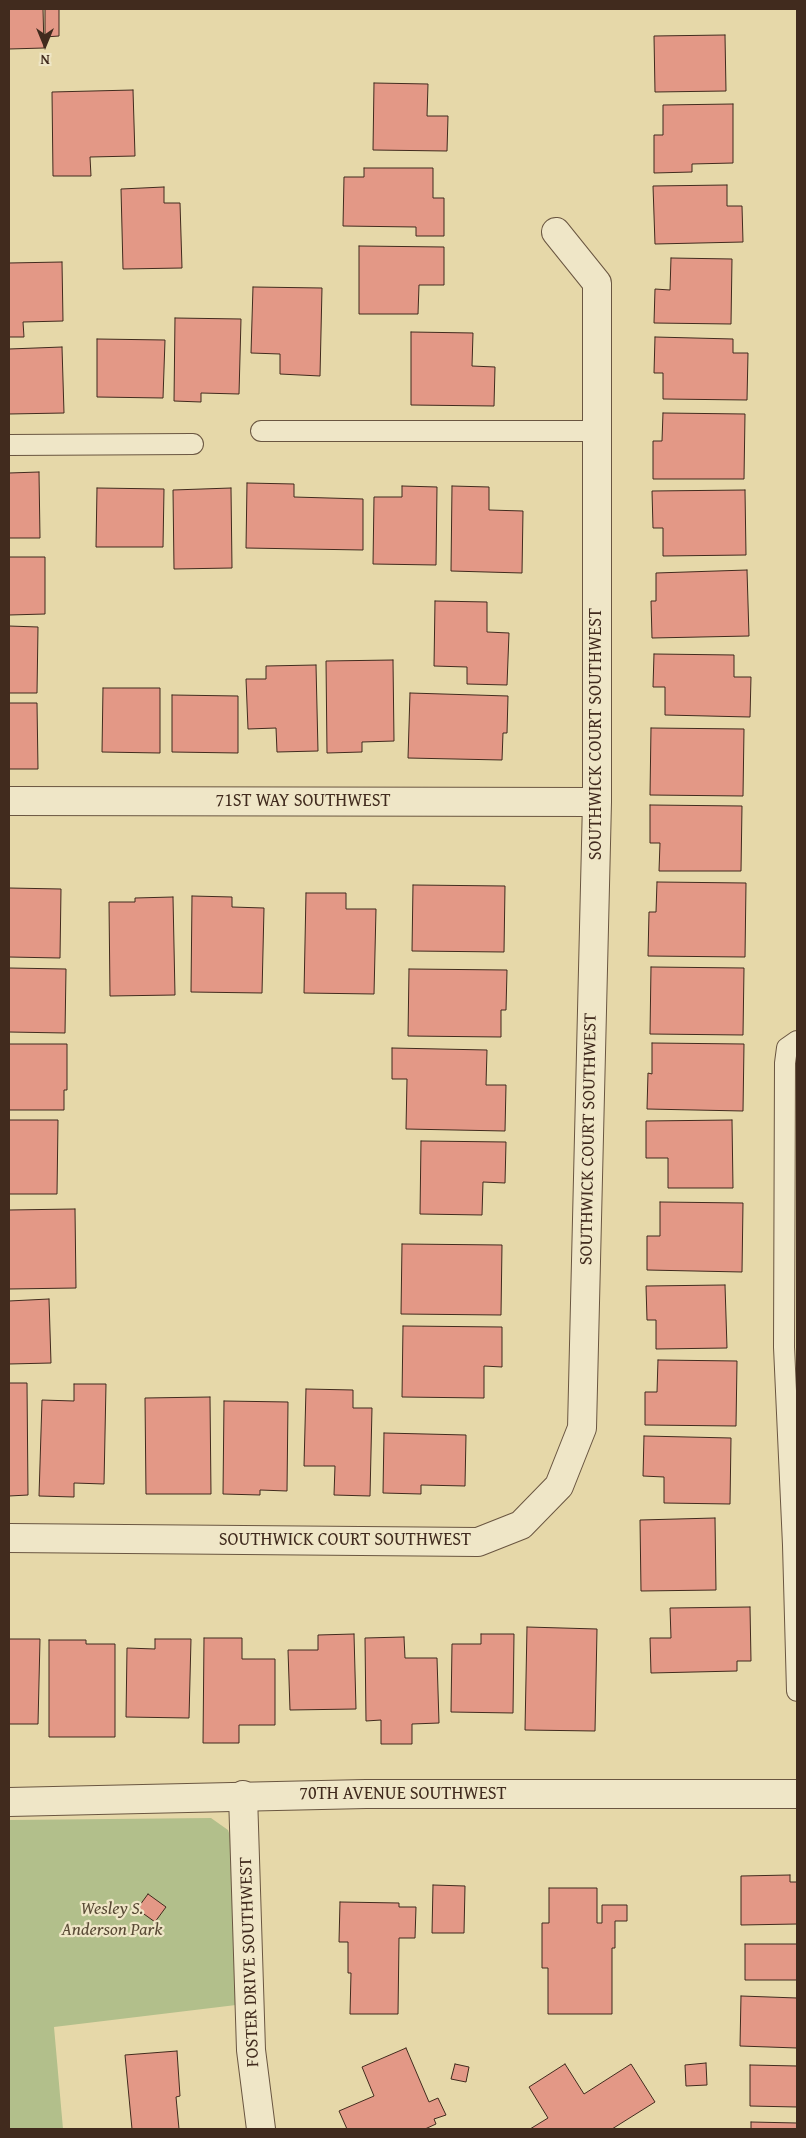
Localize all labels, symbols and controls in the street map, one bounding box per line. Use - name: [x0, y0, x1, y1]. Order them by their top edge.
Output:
- north arrow: [20, 20, 70, 70]
- text: N: [40, 50, 50, 70]
- street label: SOUTHWICK COURT SOUTHWEST: [585, 608, 607, 860]
- street label: 71ST WAY SOUTHWEST: [215, 790, 391, 812]
- street label: SOUTHWICK COURT SOUTHWEST: [576, 1013, 602, 1265]
- street label: SOUTHWICK COURT SOUTHWEST: [219, 1529, 471, 1551]
- street label: 70TH AVENUE SOUTHWEST: [299, 1783, 507, 1805]
- street label: FOSTER DRIVE SOUTHWEST: [236, 1856, 264, 2068]
- park label: Wesley S. Anderson Park: [62, 1898, 162, 1940]

